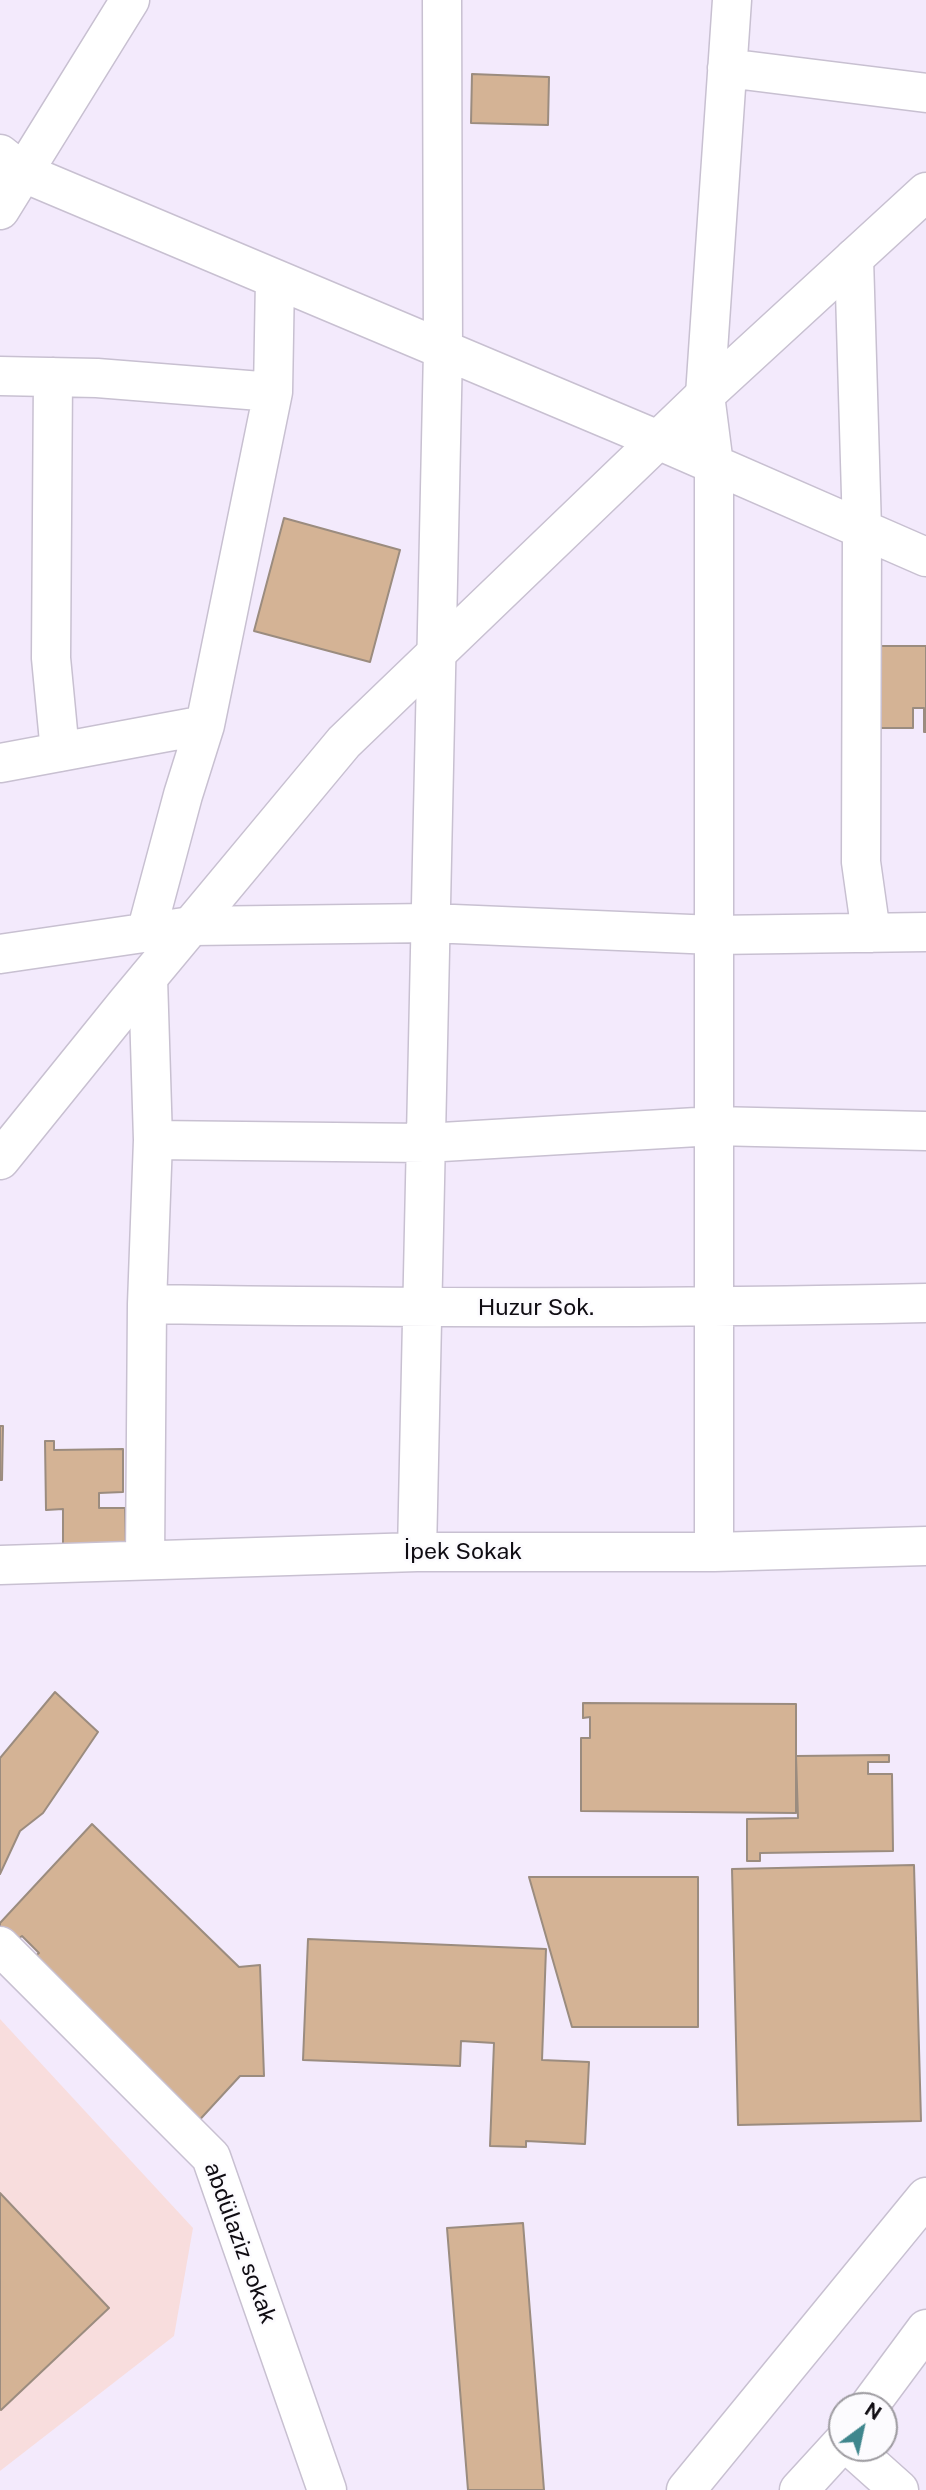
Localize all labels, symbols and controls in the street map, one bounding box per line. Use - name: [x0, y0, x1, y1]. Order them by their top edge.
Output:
- street label: Huzur Sok.: [478, 1294, 594, 1322]
- street label: İpek Sokak: [404, 1538, 522, 1566]
- street label: abdülaziz sokak: [198, 2159, 282, 2327]
- north arrow: [828, 2392, 898, 2462]
- text: N: [861, 2398, 886, 2424]

